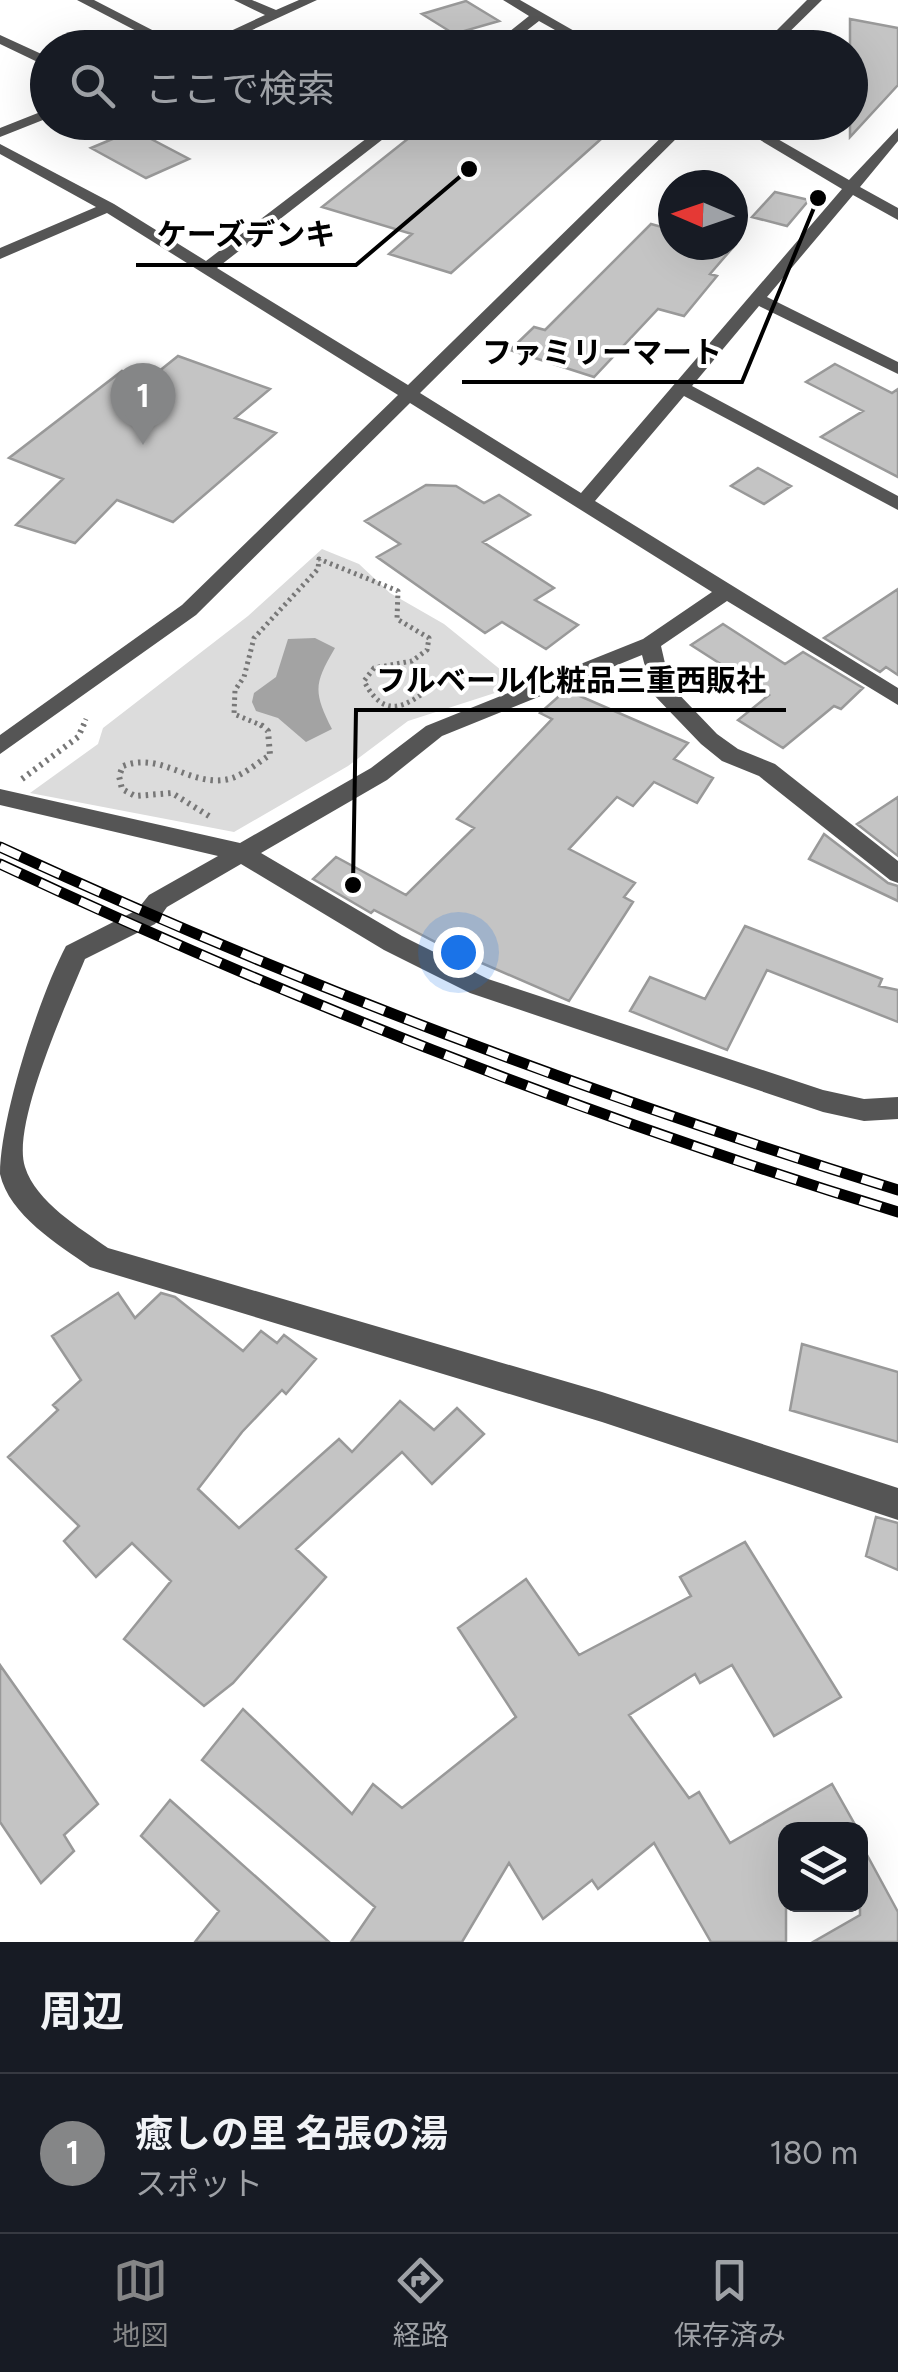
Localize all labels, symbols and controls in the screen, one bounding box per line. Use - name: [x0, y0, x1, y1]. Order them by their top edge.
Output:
- search box: [30, 30, 868, 140]
- icon: search: [65, 58, 120, 113]
- text: ここで検索: [145, 66, 335, 112]
- north arrow: [658, 170, 748, 260]
- callout: ケーズデンキ: [136, 205, 356, 265]
- text: ケーズデンキ: [157, 216, 335, 253]
- callout: ファミリーマート: [462, 322, 742, 382]
- text: ファミリーマート: [482, 334, 722, 371]
- pin: 1: [110, 362, 176, 445]
- callout: フルベール化粧品三重西販社: [356, 650, 786, 710]
- text: フルベール化粧品三重西販社: [376, 662, 766, 699]
- your location: [433, 927, 484, 978]
- map controls: [778, 1822, 868, 1912]
- button: layers: [778, 1822, 868, 1912]
- text: 周辺: [40, 1986, 124, 2037]
- text: 癒しの里 名張の湯: [135, 2111, 448, 2157]
- text: 1: [66, 2134, 79, 2172]
- text: 180 m: [769, 2134, 858, 2172]
- text: スポット: [135, 2165, 263, 2203]
- tab: 地図: [112, 2253, 168, 2353]
- tab: 経路: [393, 2253, 449, 2353]
- tab: 保存済み: [674, 2253, 786, 2353]

